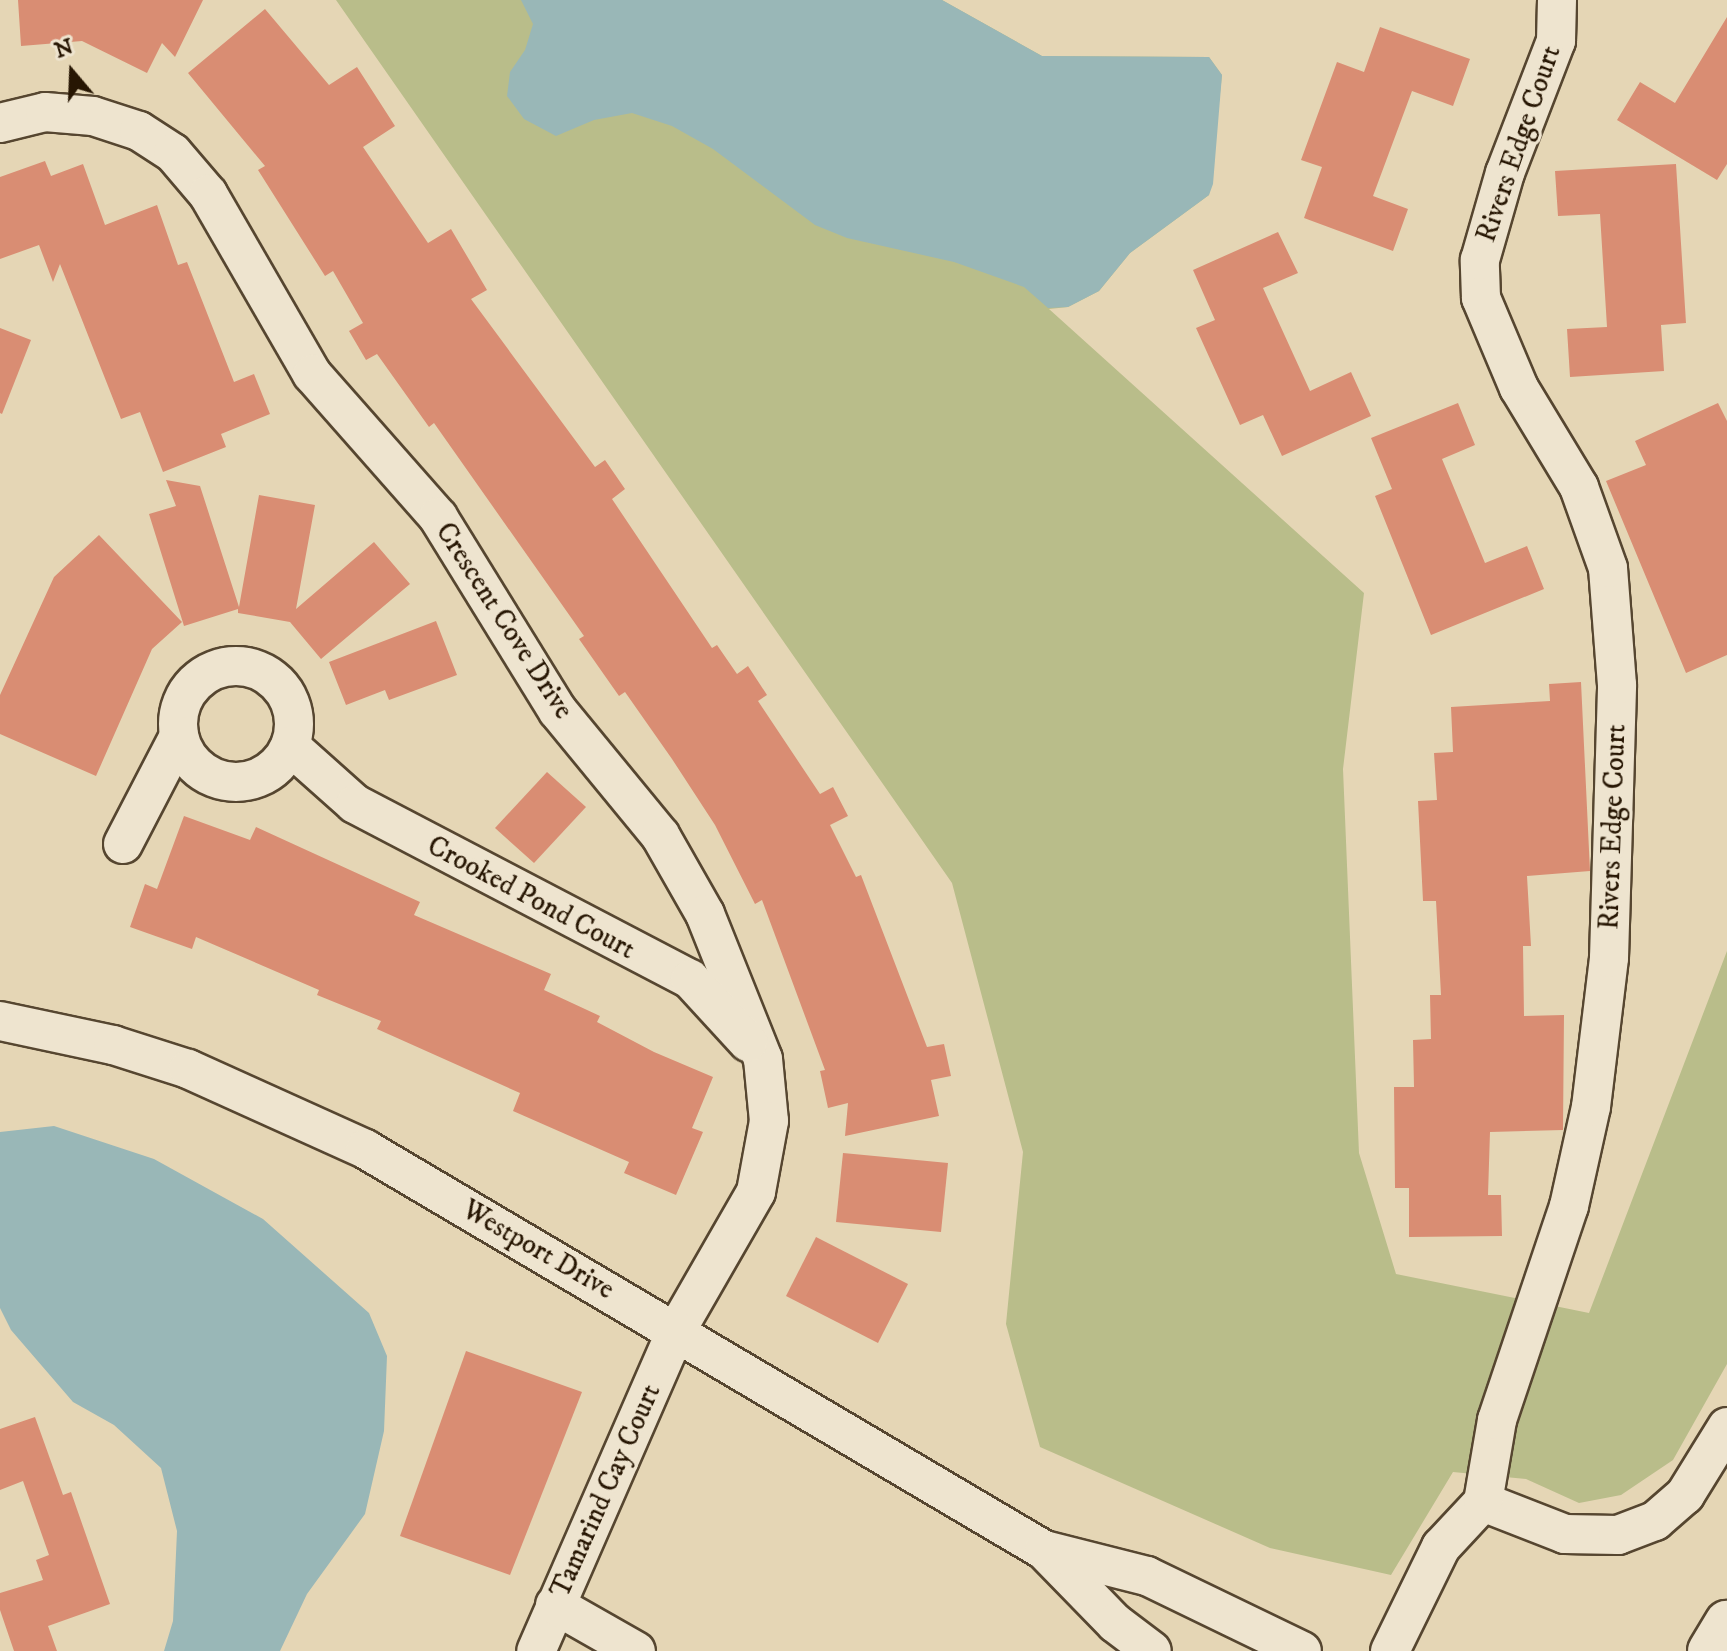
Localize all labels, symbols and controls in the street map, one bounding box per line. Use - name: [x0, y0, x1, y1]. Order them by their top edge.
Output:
- north arrow: [32, 32, 112, 112]
- text: N: [51, 33, 77, 65]
- street label: Rivers Edge Court: [1470, 41, 1568, 247]
- street label: Crescent Cove Drive: [428, 517, 580, 725]
- street label: Rivers Edge Court: [1593, 724, 1633, 930]
- street label: Crooked Pond Court: [421, 829, 641, 967]
- street label: Westport Drive: [456, 1193, 620, 1307]
- street label: Tamarind Cay Court: [544, 1379, 668, 1603]

